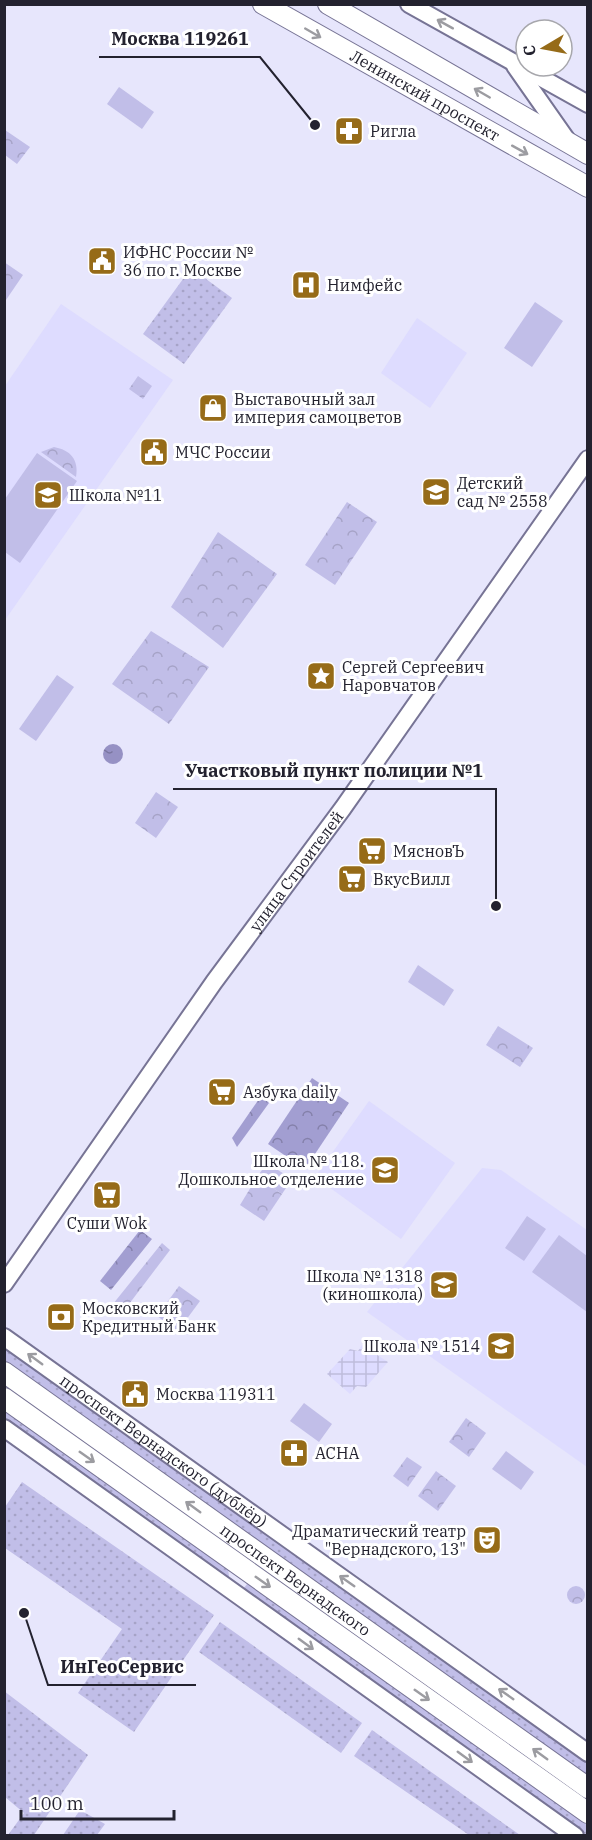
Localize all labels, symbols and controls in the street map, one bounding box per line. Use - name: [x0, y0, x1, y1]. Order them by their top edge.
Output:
- one-way arrow: [437, 18, 454, 30]
- north arrow: [514, 18, 574, 78]
- callout: Москва 119261: [99, 21, 260, 57]
- text: Москва 119261: [111, 27, 249, 50]
- one-way arrow: [305, 28, 322, 40]
- text: С: [518, 44, 540, 58]
- street label: Ленинский проспект: [347, 45, 503, 145]
- one-way arrow: [474, 87, 491, 99]
- pharmacy icon: Ригла: [333, 115, 365, 147]
- place label: Ригла: [370, 121, 417, 141]
- one-way arrow: [511, 144, 528, 156]
- place label: ИФНС России № 36 по г. Москве: [123, 242, 254, 280]
- public building icon: ИФНС России № 36 по г. Москве: [86, 245, 118, 277]
- hospital icon: Нимфейс: [290, 269, 322, 301]
- place label: Нимфейс: [327, 275, 402, 295]
- place label: Выставочный зал империя самоцветов: [234, 389, 402, 427]
- shop icon: Выставочный зал империя самоцветов: [197, 392, 229, 424]
- public building icon: МЧС России: [138, 436, 170, 468]
- place label: МЧС России: [175, 442, 271, 462]
- place label: Детский сад № 2558: [457, 473, 548, 511]
- school or university icon: Детский сад № 2558: [420, 476, 452, 508]
- school or university icon: Школа №11: [32, 479, 64, 511]
- place label: Школа №11: [69, 485, 162, 505]
- place label: Сергей Сергеевич Наровчатов: [342, 657, 484, 695]
- place icon: Сергей Сергеевич Наровчатов: [305, 660, 337, 692]
- callout: Участковый пункт полиции №1: [173, 753, 496, 789]
- text: Участковый пункт полиции №1: [185, 759, 483, 782]
- street label: улица Строителей: [245, 807, 348, 935]
- supermarket icon: МясновЪ: [356, 835, 388, 867]
- place label: МясновЪ: [393, 841, 464, 861]
- supermarket icon: ВкусВилл: [336, 863, 368, 895]
- place label: ВкусВилл: [373, 869, 450, 889]
- supermarket icon: Азбука daily: [206, 1076, 238, 1108]
- place label: Азбука daily: [243, 1082, 338, 1102]
- place label: Школа № 118. Дошкольное отделение: [179, 1151, 364, 1189]
- school or university icon: Школа № 118. Дошкольное отделение: [369, 1154, 401, 1186]
- supermarket icon: Суши Wok: [91, 1179, 123, 1211]
- place label: Суши Wok: [67, 1213, 148, 1233]
- place label: Школа № 1318 (киношкола): [307, 1266, 423, 1304]
- school or university icon: Школа № 1318 (киношкола): [428, 1269, 460, 1301]
- place label: Московский Кредитный Банк: [82, 1298, 217, 1336]
- bank icon: Московский Кредитный Банк: [45, 1301, 77, 1333]
- school or university icon: Школа № 1514: [485, 1330, 517, 1362]
- place label: Школа № 1514: [364, 1336, 480, 1356]
- one-way arrow: [28, 1353, 44, 1365]
- street label: проспект Вернадского (дублёр): [56, 1370, 271, 1531]
- public building icon: Москва 119311: [119, 1378, 151, 1410]
- place label: Москва 119311: [156, 1384, 276, 1404]
- pharmacy icon: ACHA: [278, 1437, 310, 1469]
- place label: ACHA: [315, 1443, 360, 1463]
- one-way arrow: [79, 1451, 95, 1463]
- one-way arrow: [186, 1501, 202, 1513]
- street label: проспект Вернадского: [216, 1519, 375, 1640]
- place label: Драматический театр "Вернадского, 13": [292, 1521, 466, 1559]
- theatre icon: Драматический театр "Вернадского, 13": [471, 1524, 503, 1556]
- one-way arrow: [339, 1575, 355, 1587]
- one-way arrow: [255, 1576, 271, 1588]
- one-way arrow: [298, 1638, 314, 1650]
- callout: ИнГеоСервис: [48, 1649, 196, 1685]
- text: ИнГеоСервис: [60, 1655, 184, 1678]
- one-way arrow: [498, 1688, 514, 1700]
- one-way arrow: [414, 1689, 430, 1701]
- one-way arrow: [532, 1748, 548, 1760]
- one-way arrow: [456, 1751, 472, 1763]
- scale bar: [21, 1783, 174, 1821]
- text: 100 m: [30, 1792, 84, 1815]

